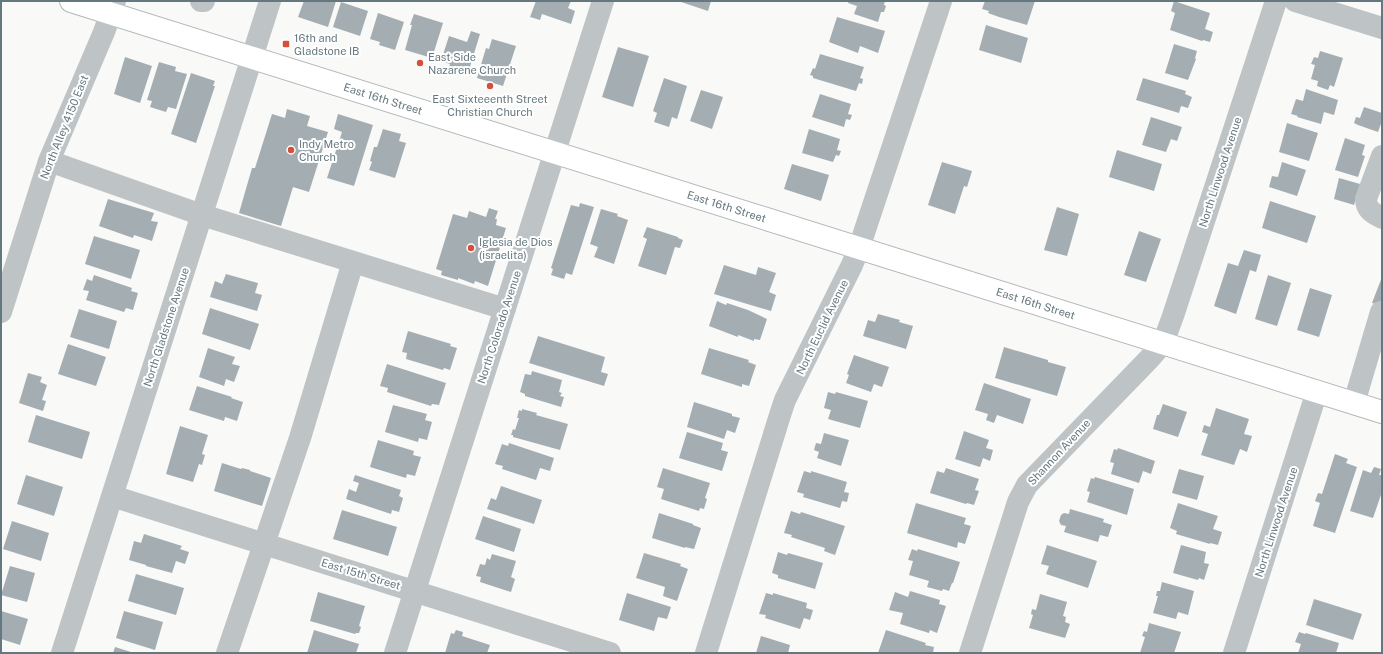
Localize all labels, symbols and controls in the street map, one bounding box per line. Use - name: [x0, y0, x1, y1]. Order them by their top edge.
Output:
- place label: 16th and Gladstone IB: [294, 32, 359, 57]
- marker: 16th and Gladstone IB: [281, 39, 291, 49]
- place label: East Side Nazarene Church: [428, 51, 516, 76]
- marker: East Side Nazarene Church: [415, 58, 425, 68]
- street label: North Alley 4150 East: [38, 73, 90, 181]
- street label: East 16th Street: [342, 81, 424, 117]
- marker: East Sixteeenth Street Christian Church: [485, 81, 495, 91]
- place label: East Sixteeenth Street Christian Church: [432, 93, 548, 118]
- street label: North Linwood Avenue: [1197, 115, 1243, 229]
- place label: Indy Metro Church: [299, 138, 354, 163]
- marker: Indy Metro Church: [286, 145, 296, 155]
- street label: East 16th Street: [686, 189, 767, 225]
- place label: Iglesia de Dios (israelita): [479, 236, 553, 261]
- marker: Iglesia de Dios (israelita): [466, 243, 476, 253]
- street label: North Gladstone Avenue: [141, 266, 191, 388]
- street label: North Colorado Avenue: [475, 269, 523, 385]
- street label: North Euclid Avenue: [794, 278, 850, 376]
- street label: East 16th Street: [995, 285, 1077, 321]
- street label: Shannon Avenue: [1025, 417, 1093, 487]
- street label: North Linwood Avenue: [1253, 465, 1299, 579]
- street label: East 15th Street: [320, 556, 402, 592]

